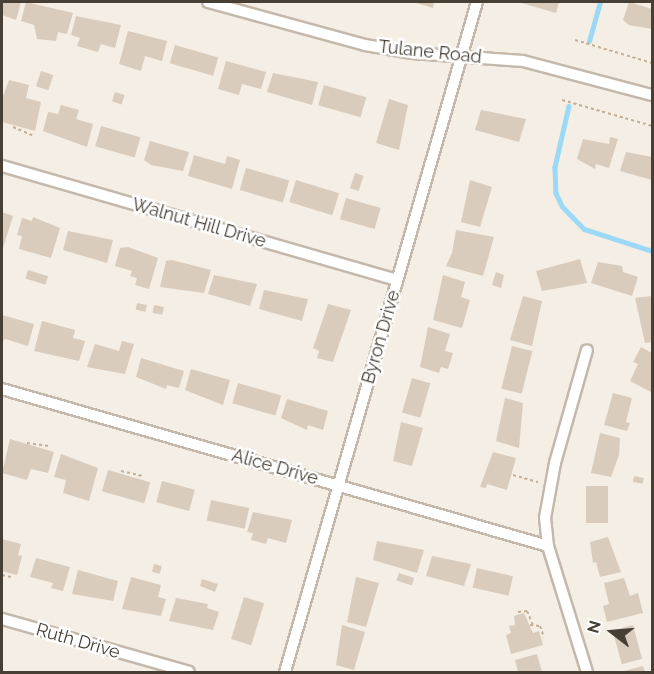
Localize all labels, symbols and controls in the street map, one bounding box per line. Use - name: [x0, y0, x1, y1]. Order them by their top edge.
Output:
- street label: Tulane Road: [377, 36, 483, 68]
- street label: Walnut Hill Drive: [129, 193, 269, 253]
- street label: Byron Drive: [357, 288, 405, 386]
- street label: Alice Drive: [229, 444, 321, 490]
- north arrow: [582, 602, 642, 662]
- text: N: [583, 618, 605, 635]
- street label: Ruth Drive: [34, 619, 122, 663]

